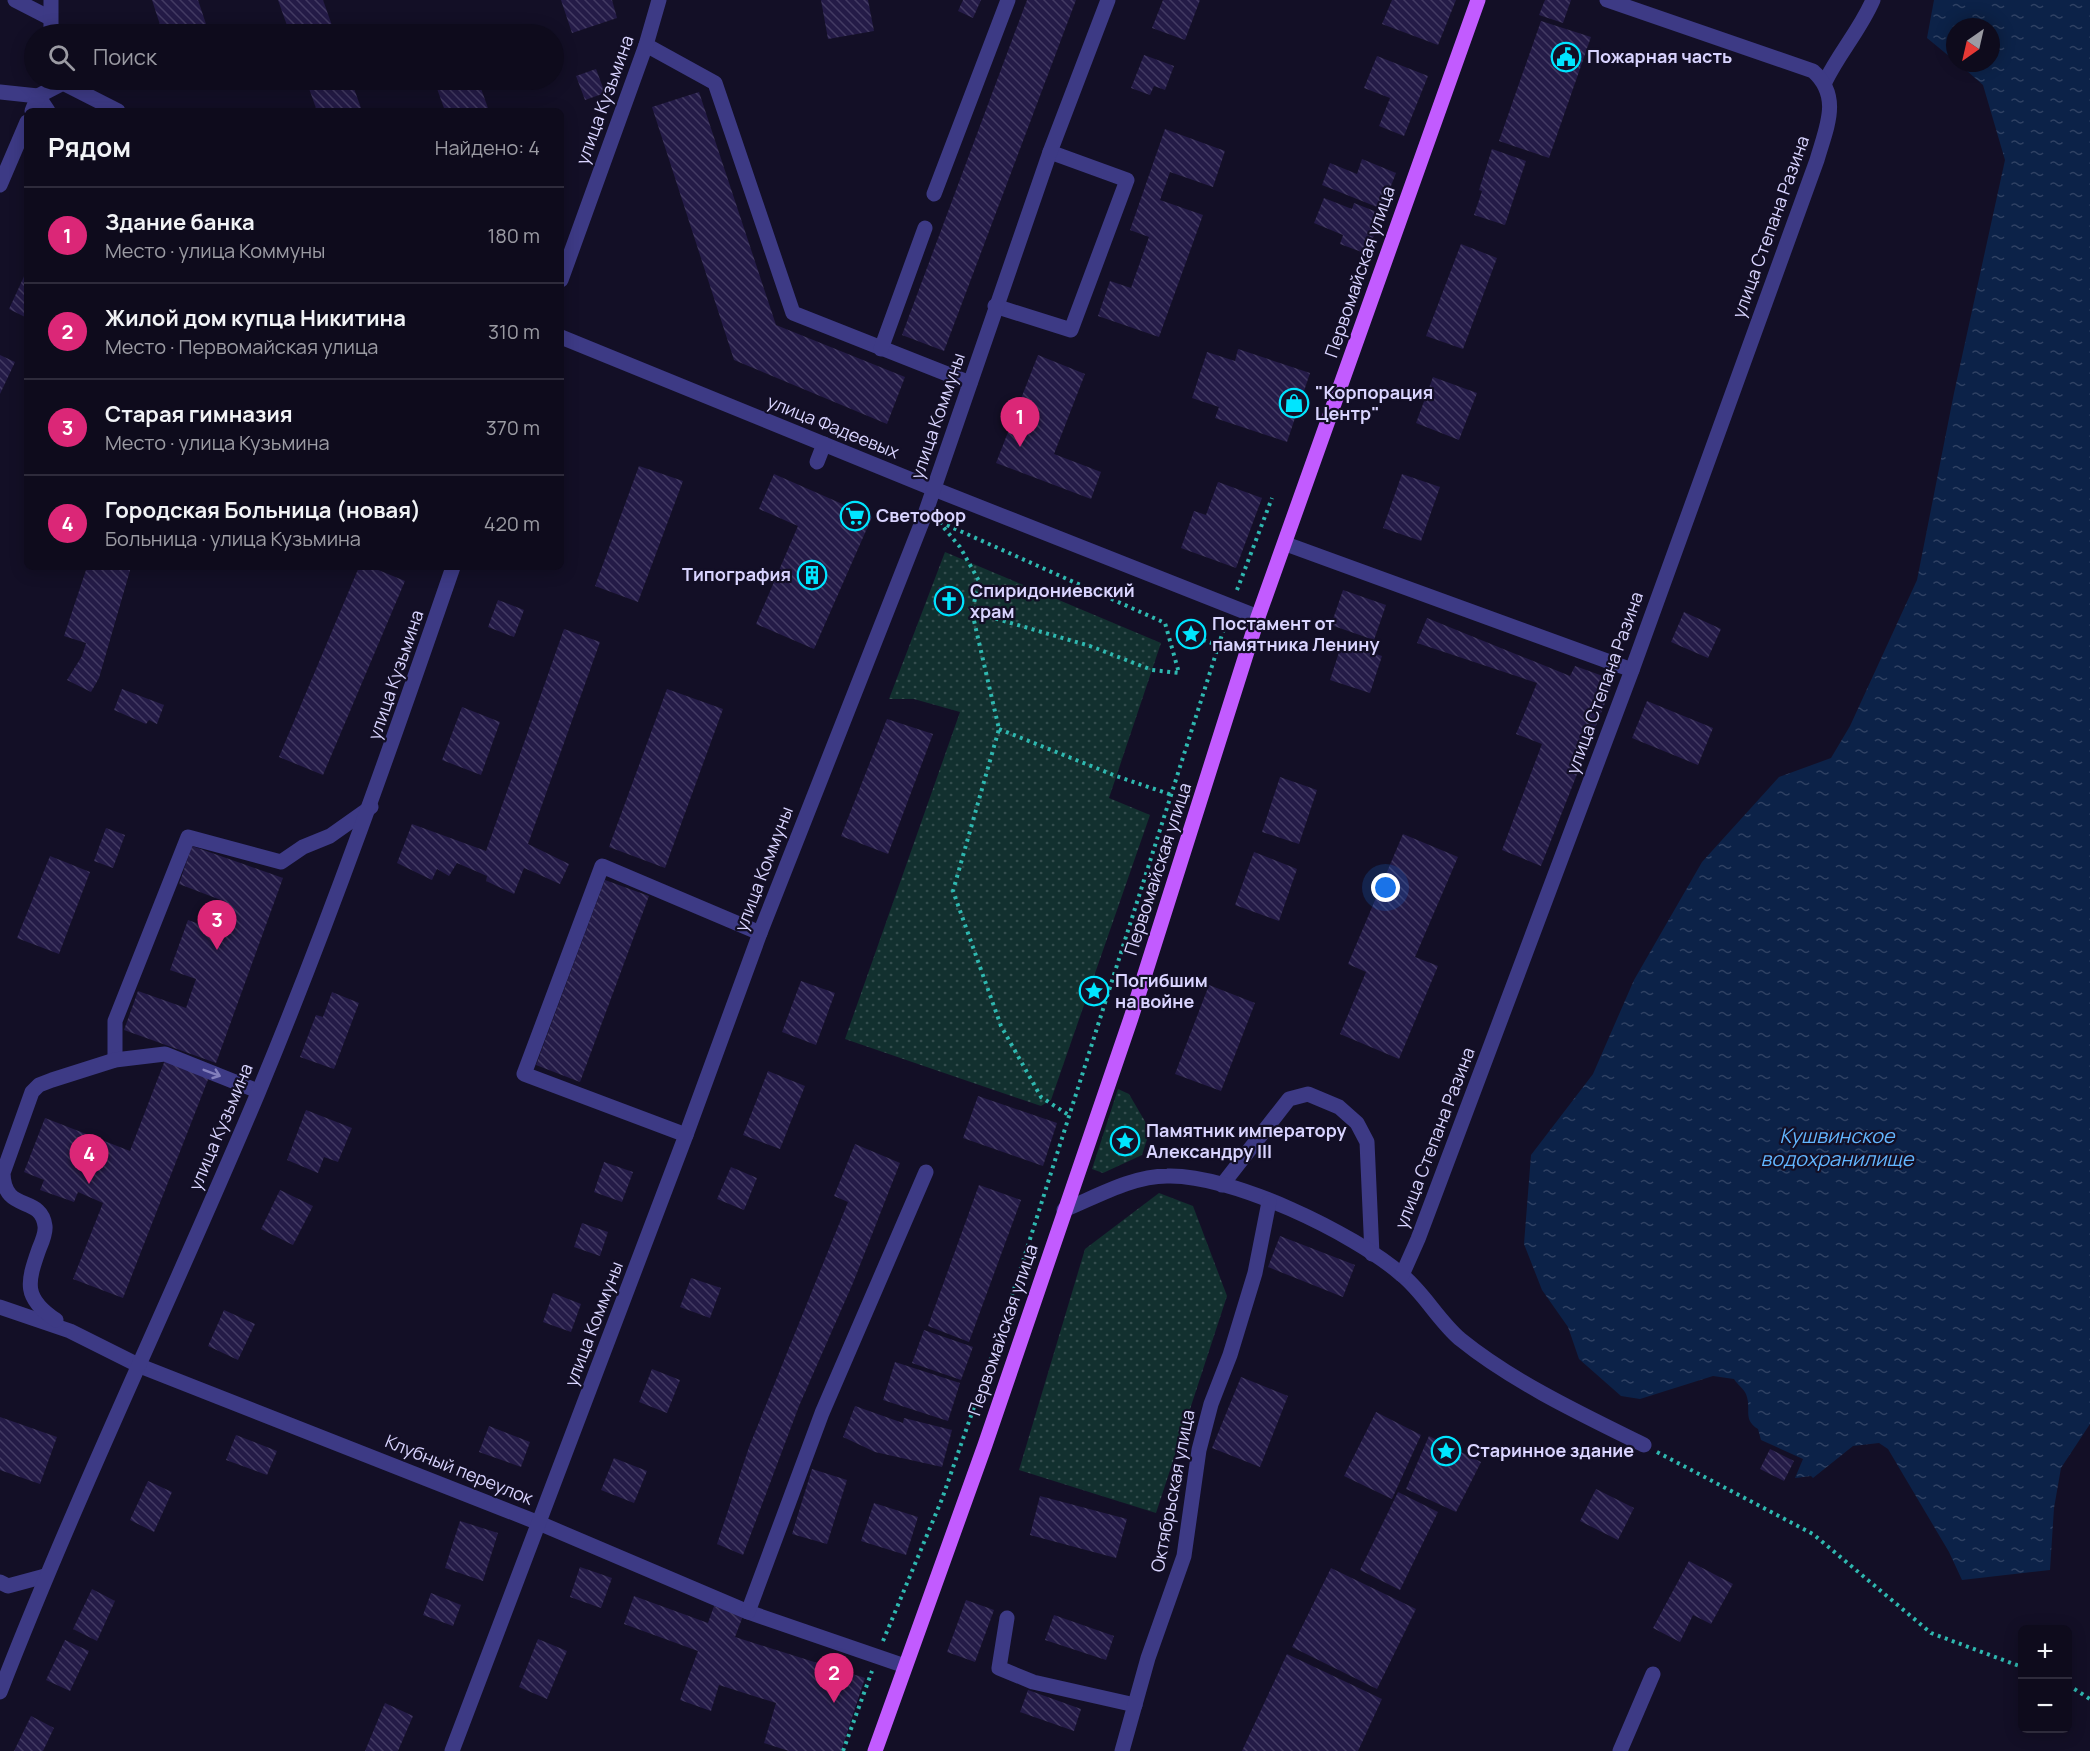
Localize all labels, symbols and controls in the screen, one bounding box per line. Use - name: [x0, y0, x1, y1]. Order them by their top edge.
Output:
- north arrow: [1946, 18, 2000, 72]
- search box: [24, 24, 564, 90]
- street label: улица Кузьмина: [570, 32, 639, 168]
- icon: search: [45, 41, 78, 74]
- public building icon: Пожарная часть: [1550, 41, 1582, 73]
- text: Поиск: [93, 42, 157, 72]
- place label: Пожарная часть: [1587, 44, 1732, 68]
- text: Рядом: [48, 129, 131, 165]
- street label: улица Степана Разина: [1726, 132, 1814, 321]
- text: Найдено: 4: [435, 134, 540, 161]
- street label: Первомайская улица: [1318, 183, 1400, 361]
- text: Здание банка: [105, 207, 255, 237]
- text: 1: [63, 222, 72, 249]
- text: 180 m: [487, 222, 540, 249]
- text: Место · улица Коммуны: [105, 237, 325, 264]
- text: Жилой дом купца Никитина: [105, 303, 406, 333]
- text: 2: [62, 318, 73, 345]
- text: 310 m: [488, 318, 540, 345]
- text: Место · Первомайская улица: [105, 333, 378, 360]
- street label: улица Коммуны: [904, 349, 970, 482]
- place label: "Корпорация Центр": [1315, 380, 1433, 425]
- shop icon: "Корпорация Центр": [1278, 387, 1310, 419]
- street label: улица Фадеевых: [764, 389, 903, 464]
- pin: 1: [1000, 398, 1040, 447]
- text: Старая гимназия: [105, 399, 293, 429]
- text: 3: [62, 414, 73, 441]
- text: 370 m: [486, 414, 540, 441]
- text: Место · улица Кузьмина: [105, 429, 330, 456]
- text: Городская Больница (новая): [105, 495, 421, 525]
- supermarket icon: Светофор: [839, 500, 871, 532]
- place label: Светофор: [876, 503, 966, 527]
- text: 4: [61, 510, 74, 537]
- text: 420 m: [484, 510, 540, 537]
- text: Больница · улица Кузьмина: [105, 525, 361, 552]
- building icon: Типография: [796, 559, 828, 591]
- place label: Типография: [682, 562, 791, 586]
- place label: Спиридониевский храм: [970, 578, 1135, 623]
- church icon: Спиридониевский храм: [933, 585, 965, 617]
- street label: улица Степана Разина: [1560, 588, 1648, 777]
- street label: улица Кузьмина: [362, 607, 429, 743]
- place label: Постамент от памятника Ленину: [1212, 611, 1379, 656]
- place icon: Постамент от памятника Ленину: [1175, 618, 1207, 650]
- street label: Первомайская улица: [1118, 779, 1196, 958]
- street label: улица Коммуны: [728, 803, 798, 935]
- your location: [1371, 873, 1400, 902]
- pin: 3: [198, 900, 236, 950]
- place label: Погибшим на войне: [1115, 968, 1208, 1013]
- place icon: Погибшим на войне: [1078, 975, 1110, 1007]
- street label: улица Степана Разина: [1388, 1044, 1480, 1232]
- street label: улица Кузьмина: [182, 1059, 258, 1194]
- one-way arrow: [202, 1068, 221, 1079]
- place label: Памятник императору Александру III: [1146, 1118, 1346, 1163]
- water label: Кушвинское водохранилище: [1761, 1122, 1915, 1172]
- place icon: Памятник императору Александру III: [1109, 1125, 1141, 1157]
- pin: 4: [70, 1134, 109, 1184]
- street label: Первомайская улица: [961, 1241, 1043, 1419]
- street label: улица Коммуны: [558, 1258, 628, 1390]
- street label: Октябрьская улица: [1145, 1408, 1200, 1574]
- street label: Клубный переулок: [382, 1428, 538, 1510]
- place icon: Старинное здание: [1430, 1435, 1462, 1467]
- place label: Старинное здание: [1467, 1438, 1634, 1462]
- map controls: [2018, 1625, 2072, 1733]
- button: +: [2018, 1625, 2072, 1679]
- pin: 2: [814, 1654, 854, 1703]
- button: −: [2018, 1679, 2072, 1733]

